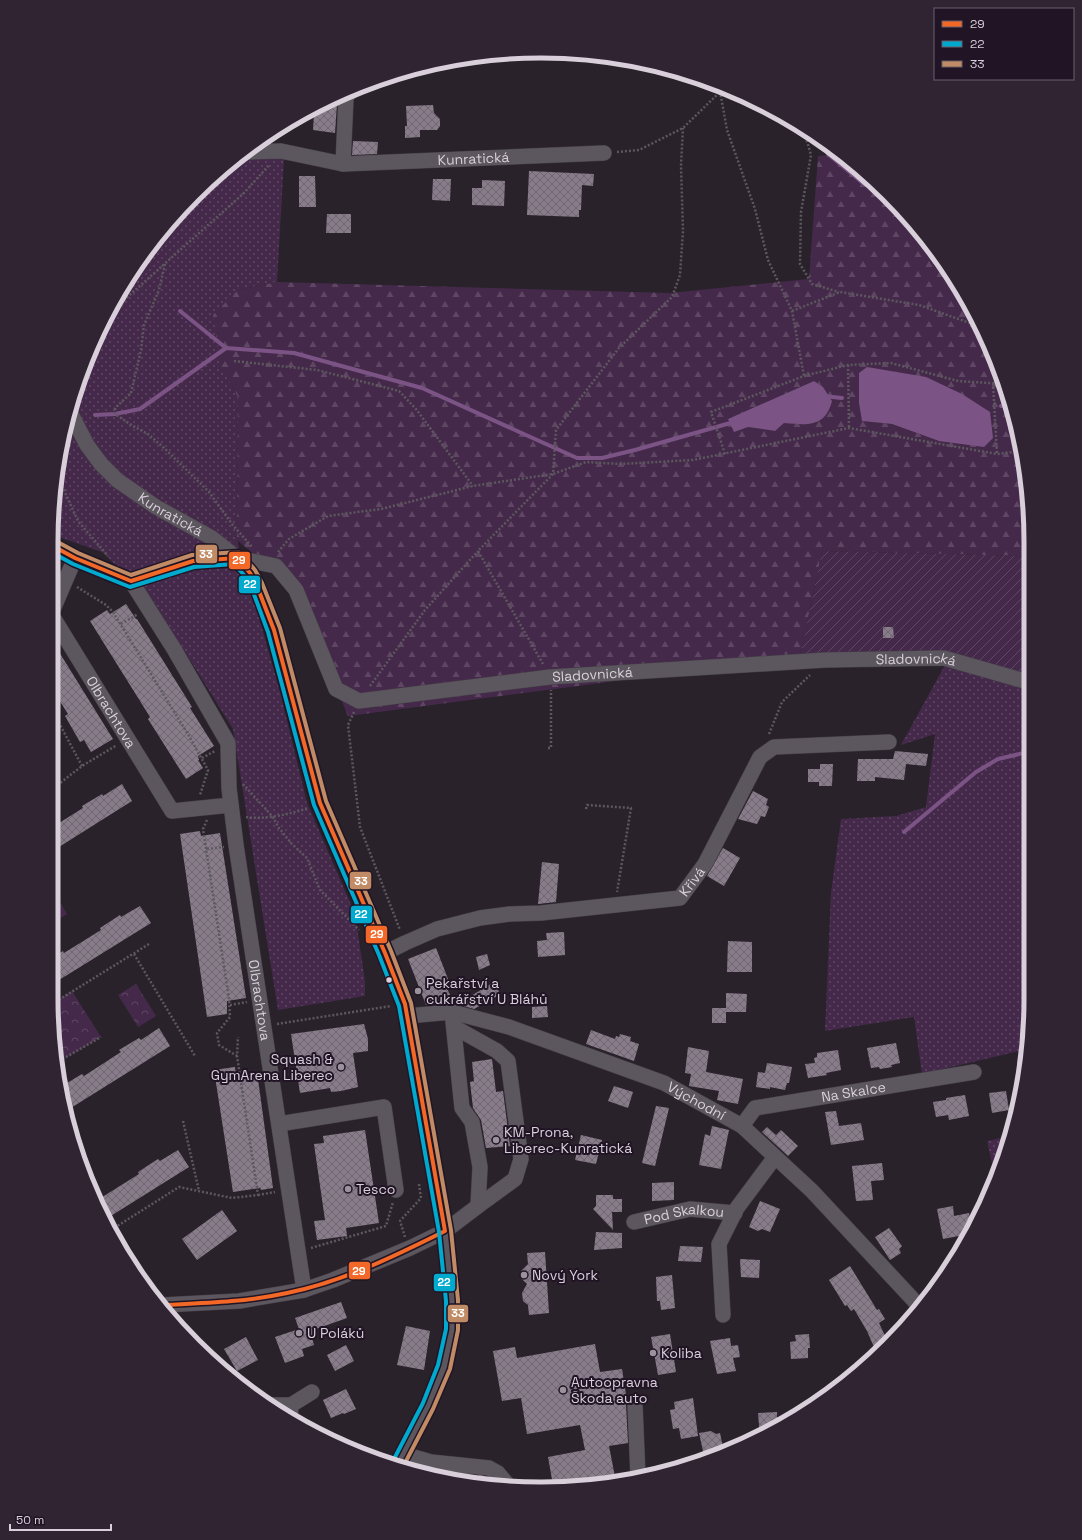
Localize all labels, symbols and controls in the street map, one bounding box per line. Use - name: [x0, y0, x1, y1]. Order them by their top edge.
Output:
- legend: [934, 8, 1074, 80]
- text: 29: [970, 16, 985, 32]
- text: 22: [970, 36, 984, 52]
- text: 33: [970, 56, 985, 72]
- street label: Kunratická: [437, 148, 510, 169]
- street label: Kunratická: [135, 488, 206, 540]
- line badge: 33: [195, 544, 218, 564]
- text: 33: [199, 547, 213, 561]
- line badge: 29: [228, 551, 251, 570]
- text: 29: [232, 553, 246, 567]
- line badge: 22: [238, 575, 261, 594]
- text: 22: [243, 577, 257, 591]
- street label: Sladovnická: [875, 648, 958, 670]
- street label: Sladovnická: [552, 663, 633, 686]
- street label: Olbrachtova: [82, 673, 140, 751]
- street label: Křivá: [675, 863, 709, 900]
- line badge: 33: [349, 871, 372, 890]
- text: 33: [354, 874, 368, 888]
- line badge: 22: [350, 905, 373, 924]
- text: 22: [354, 907, 368, 921]
- line badge: 29: [365, 925, 388, 944]
- text: 29: [370, 927, 384, 941]
- street label: Olbrachtova: [245, 958, 275, 1042]
- place label: Pekařství a cukrářství U Bláhů: [426, 974, 548, 1008]
- unlabelled marker: [384, 975, 394, 985]
- marker: Pekařství a cukrářství U Bláhů: [413, 986, 423, 996]
- place label: Squash & GymArena Liberec: [211, 1050, 334, 1084]
- marker: Squash & GymArena Liberec: [336, 1062, 346, 1072]
- street label: Východní: [664, 1078, 729, 1124]
- street label: Na Skalce: [820, 1078, 887, 1106]
- place label: KM-Prona, Liberec-Kunratická: [504, 1123, 632, 1157]
- marker: KM-Prona, Liberec-Kunratická: [491, 1135, 501, 1145]
- place label: Tesco: [356, 1180, 396, 1198]
- marker: Tesco: [343, 1184, 353, 1194]
- street label: Pod Skalkou: [642, 1200, 725, 1228]
- line badge: 29: [348, 1261, 371, 1280]
- text: 29: [352, 1264, 366, 1278]
- place label: Nový York: [532, 1266, 598, 1284]
- marker: Nový York: [519, 1270, 529, 1280]
- line badge: 22: [433, 1273, 456, 1292]
- text: 22: [437, 1275, 451, 1289]
- line badge: 33: [447, 1304, 469, 1323]
- text: 33: [451, 1306, 465, 1320]
- place label: U Poláků: [307, 1324, 364, 1342]
- marker: U Poláků: [294, 1328, 304, 1338]
- place label: Koliba: [661, 1344, 702, 1362]
- marker: Koliba: [648, 1348, 658, 1358]
- place label: Autoopravna Škoda auto: [571, 1373, 658, 1407]
- marker: Autoopravna Škoda auto: [558, 1385, 568, 1395]
- scale bar: [10, 1506, 111, 1532]
- text: 50 m: [16, 1512, 44, 1528]

